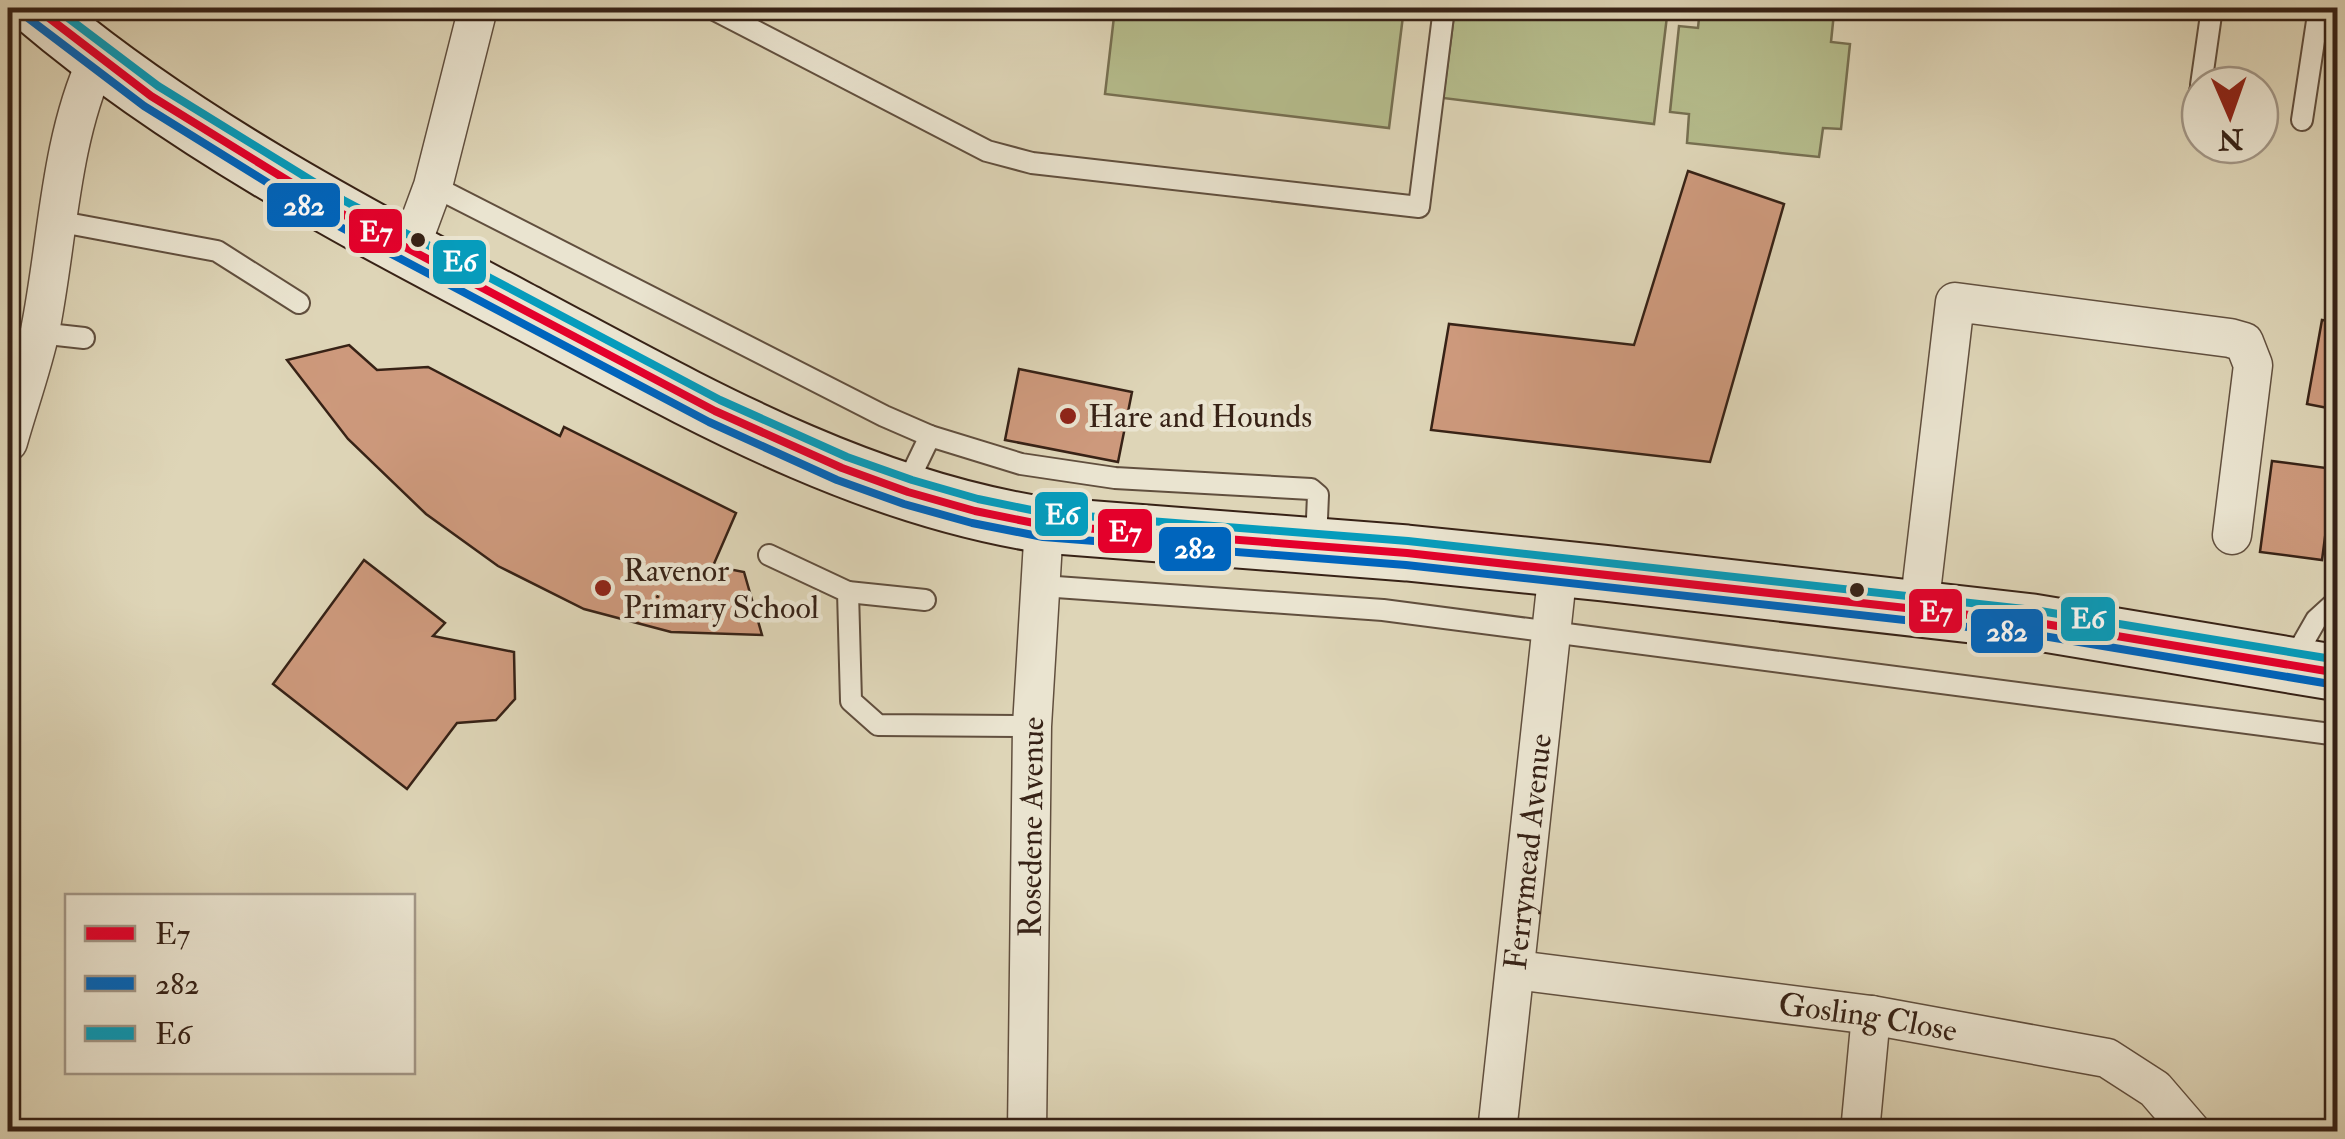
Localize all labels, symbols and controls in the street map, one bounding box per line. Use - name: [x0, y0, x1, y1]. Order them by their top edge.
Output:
- north arrow: [2180, 65, 2280, 165]
- text: N: [2217, 121, 2245, 156]
- line badge: 282: [265, 181, 342, 229]
- text: 282: [283, 189, 325, 224]
- line badge: E7: [347, 207, 404, 255]
- text: E7: [359, 215, 393, 250]
- unlabelled marker: [408, 230, 428, 250]
- line badge: E6: [431, 238, 488, 286]
- text: E6: [443, 245, 479, 280]
- place label: Hare and Hounds: [1088, 397, 1312, 437]
- marker: Hare and Hounds: [1057, 405, 1079, 427]
- line badge: E6: [1033, 490, 1090, 538]
- text: E6: [1045, 498, 1081, 533]
- line badge: E7: [1096, 507, 1154, 555]
- text: E7: [1108, 515, 1142, 550]
- line badge: 282: [1157, 525, 1233, 573]
- text: 282: [1174, 532, 1216, 567]
- place label: Ravenor Primary School: [623, 551, 819, 628]
- marker: Ravenor Primary School: [592, 577, 614, 599]
- unlabelled marker: [1847, 580, 1867, 600]
- line badge: E7: [1907, 587, 1964, 635]
- text: E7: [1919, 595, 1953, 630]
- line badge: E6: [2059, 595, 2117, 643]
- text: E6: [2071, 602, 2107, 637]
- line badge: 282: [1969, 607, 2045, 655]
- text: 282: [1986, 615, 2028, 650]
- street label: Rosedene Avenue: [1010, 716, 1054, 938]
- street label: Ferrymead Avenue: [1496, 732, 1561, 972]
- legend: [65, 894, 415, 1074]
- text: E7: [155, 916, 191, 953]
- text: 282: [155, 966, 200, 1003]
- street label: Gosling Close: [1776, 984, 1960, 1051]
- text: E6: [155, 1016, 194, 1053]

